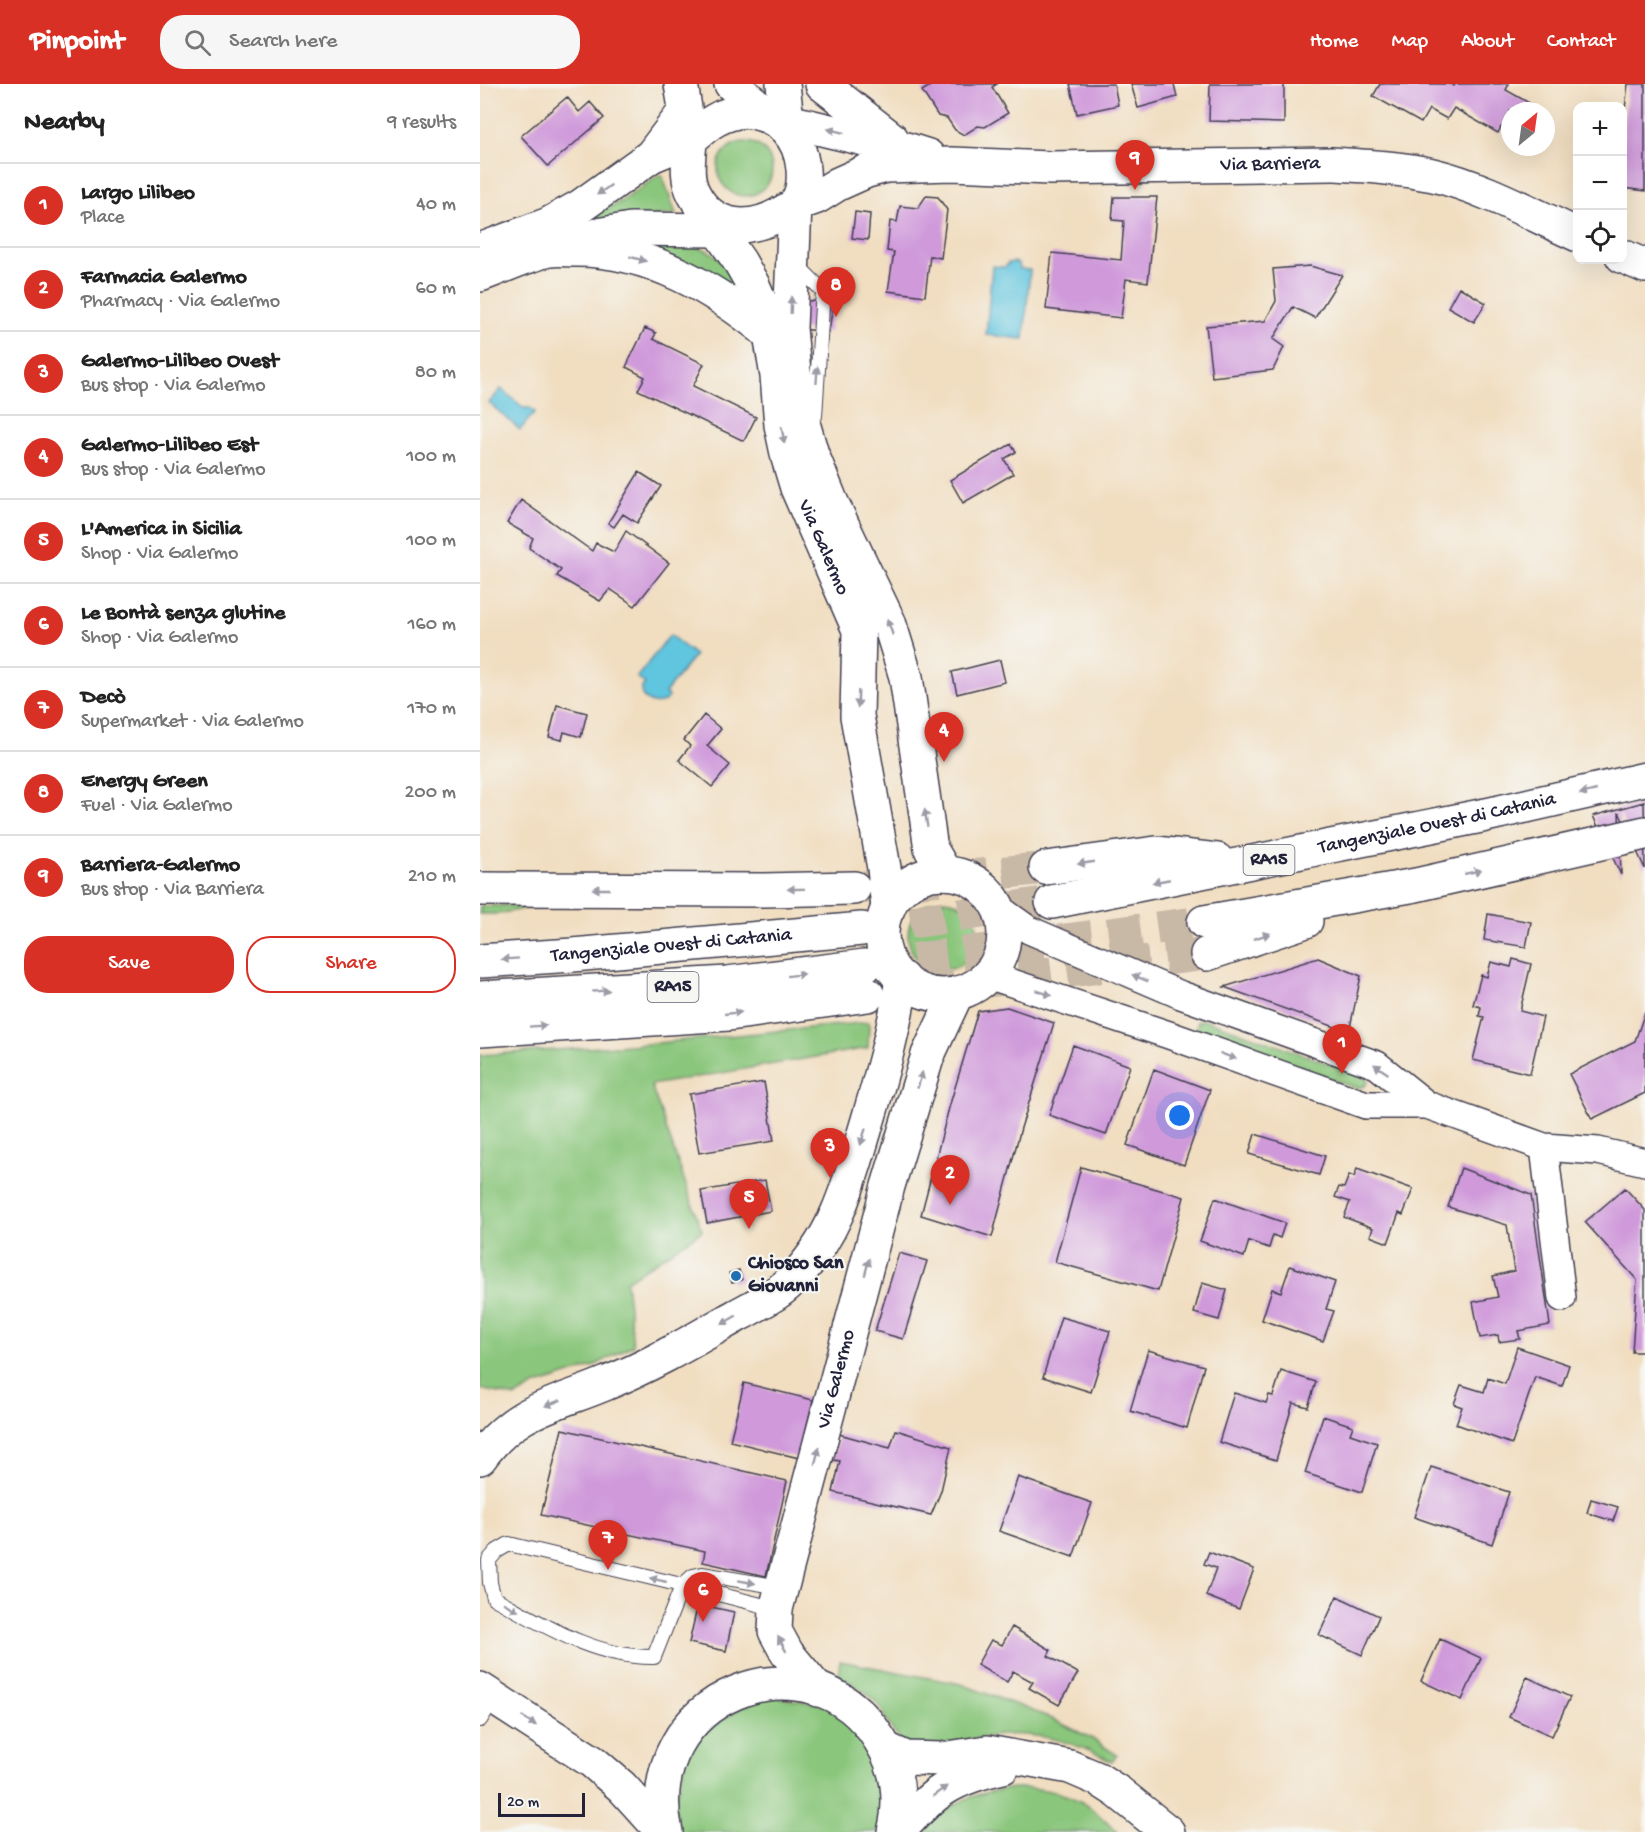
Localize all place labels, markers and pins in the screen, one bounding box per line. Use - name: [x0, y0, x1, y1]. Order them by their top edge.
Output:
- pin: 9: [1116, 141, 1154, 190]
- pin: 8: [816, 268, 856, 317]
- pin: 4: [924, 712, 964, 762]
- pin: 1: [1322, 1024, 1362, 1074]
- pin: 3: [810, 1128, 850, 1178]
- pin: 2: [930, 1156, 970, 1205]
- pin: 5: [730, 1180, 768, 1229]
- place label: Chiosco San Giovanni: [747, 1253, 844, 1299]
- marker: Chiosco San Giovanni: [729, 1269, 743, 1283]
- pin: 7: [588, 1520, 628, 1570]
- pin: 6: [684, 1572, 722, 1622]

